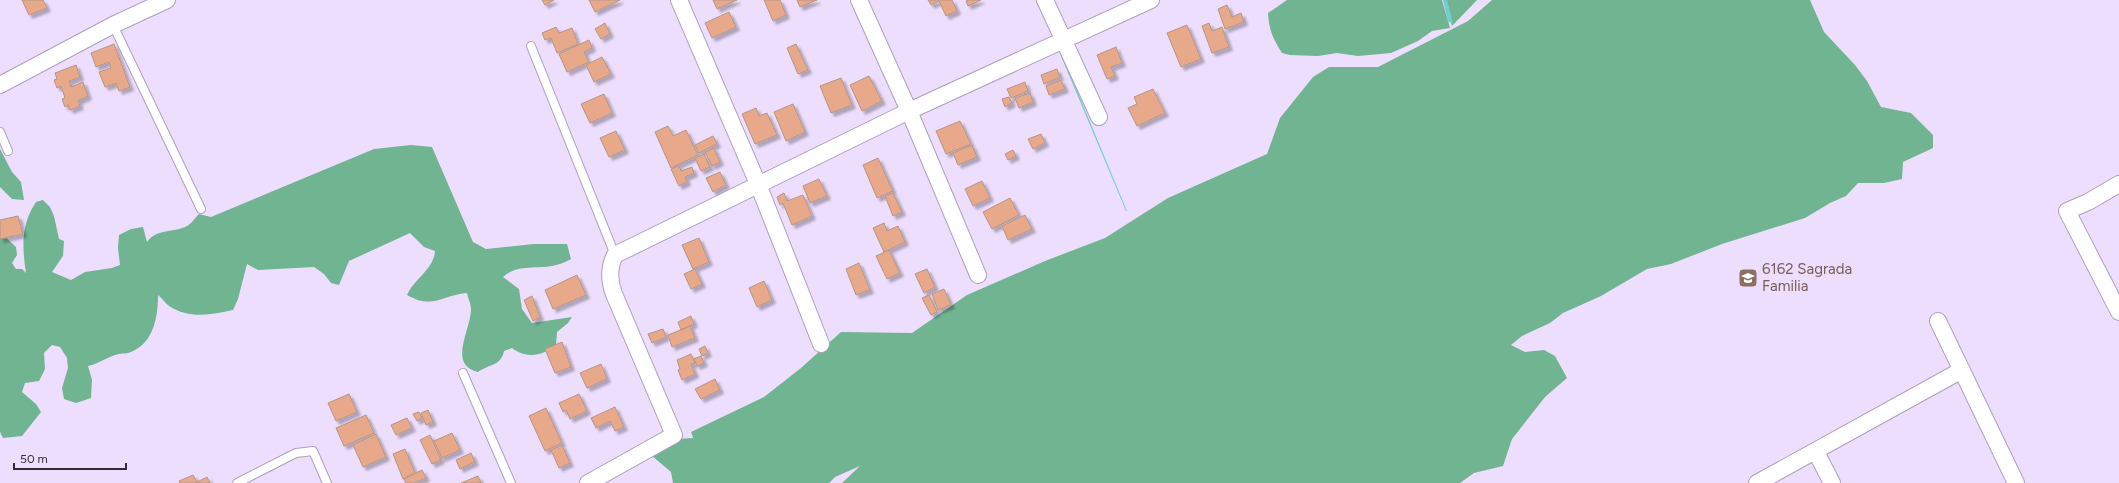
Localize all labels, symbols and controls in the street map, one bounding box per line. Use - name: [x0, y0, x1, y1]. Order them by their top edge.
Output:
- place label: 6162 Sagrada Familia: [1762, 260, 1852, 295]
- school or university icon: 6162 Sagrada Familia: [1737, 267, 1759, 289]
- scale bar: [14, 445, 126, 471]
- text: 50 m: [20, 452, 48, 466]

